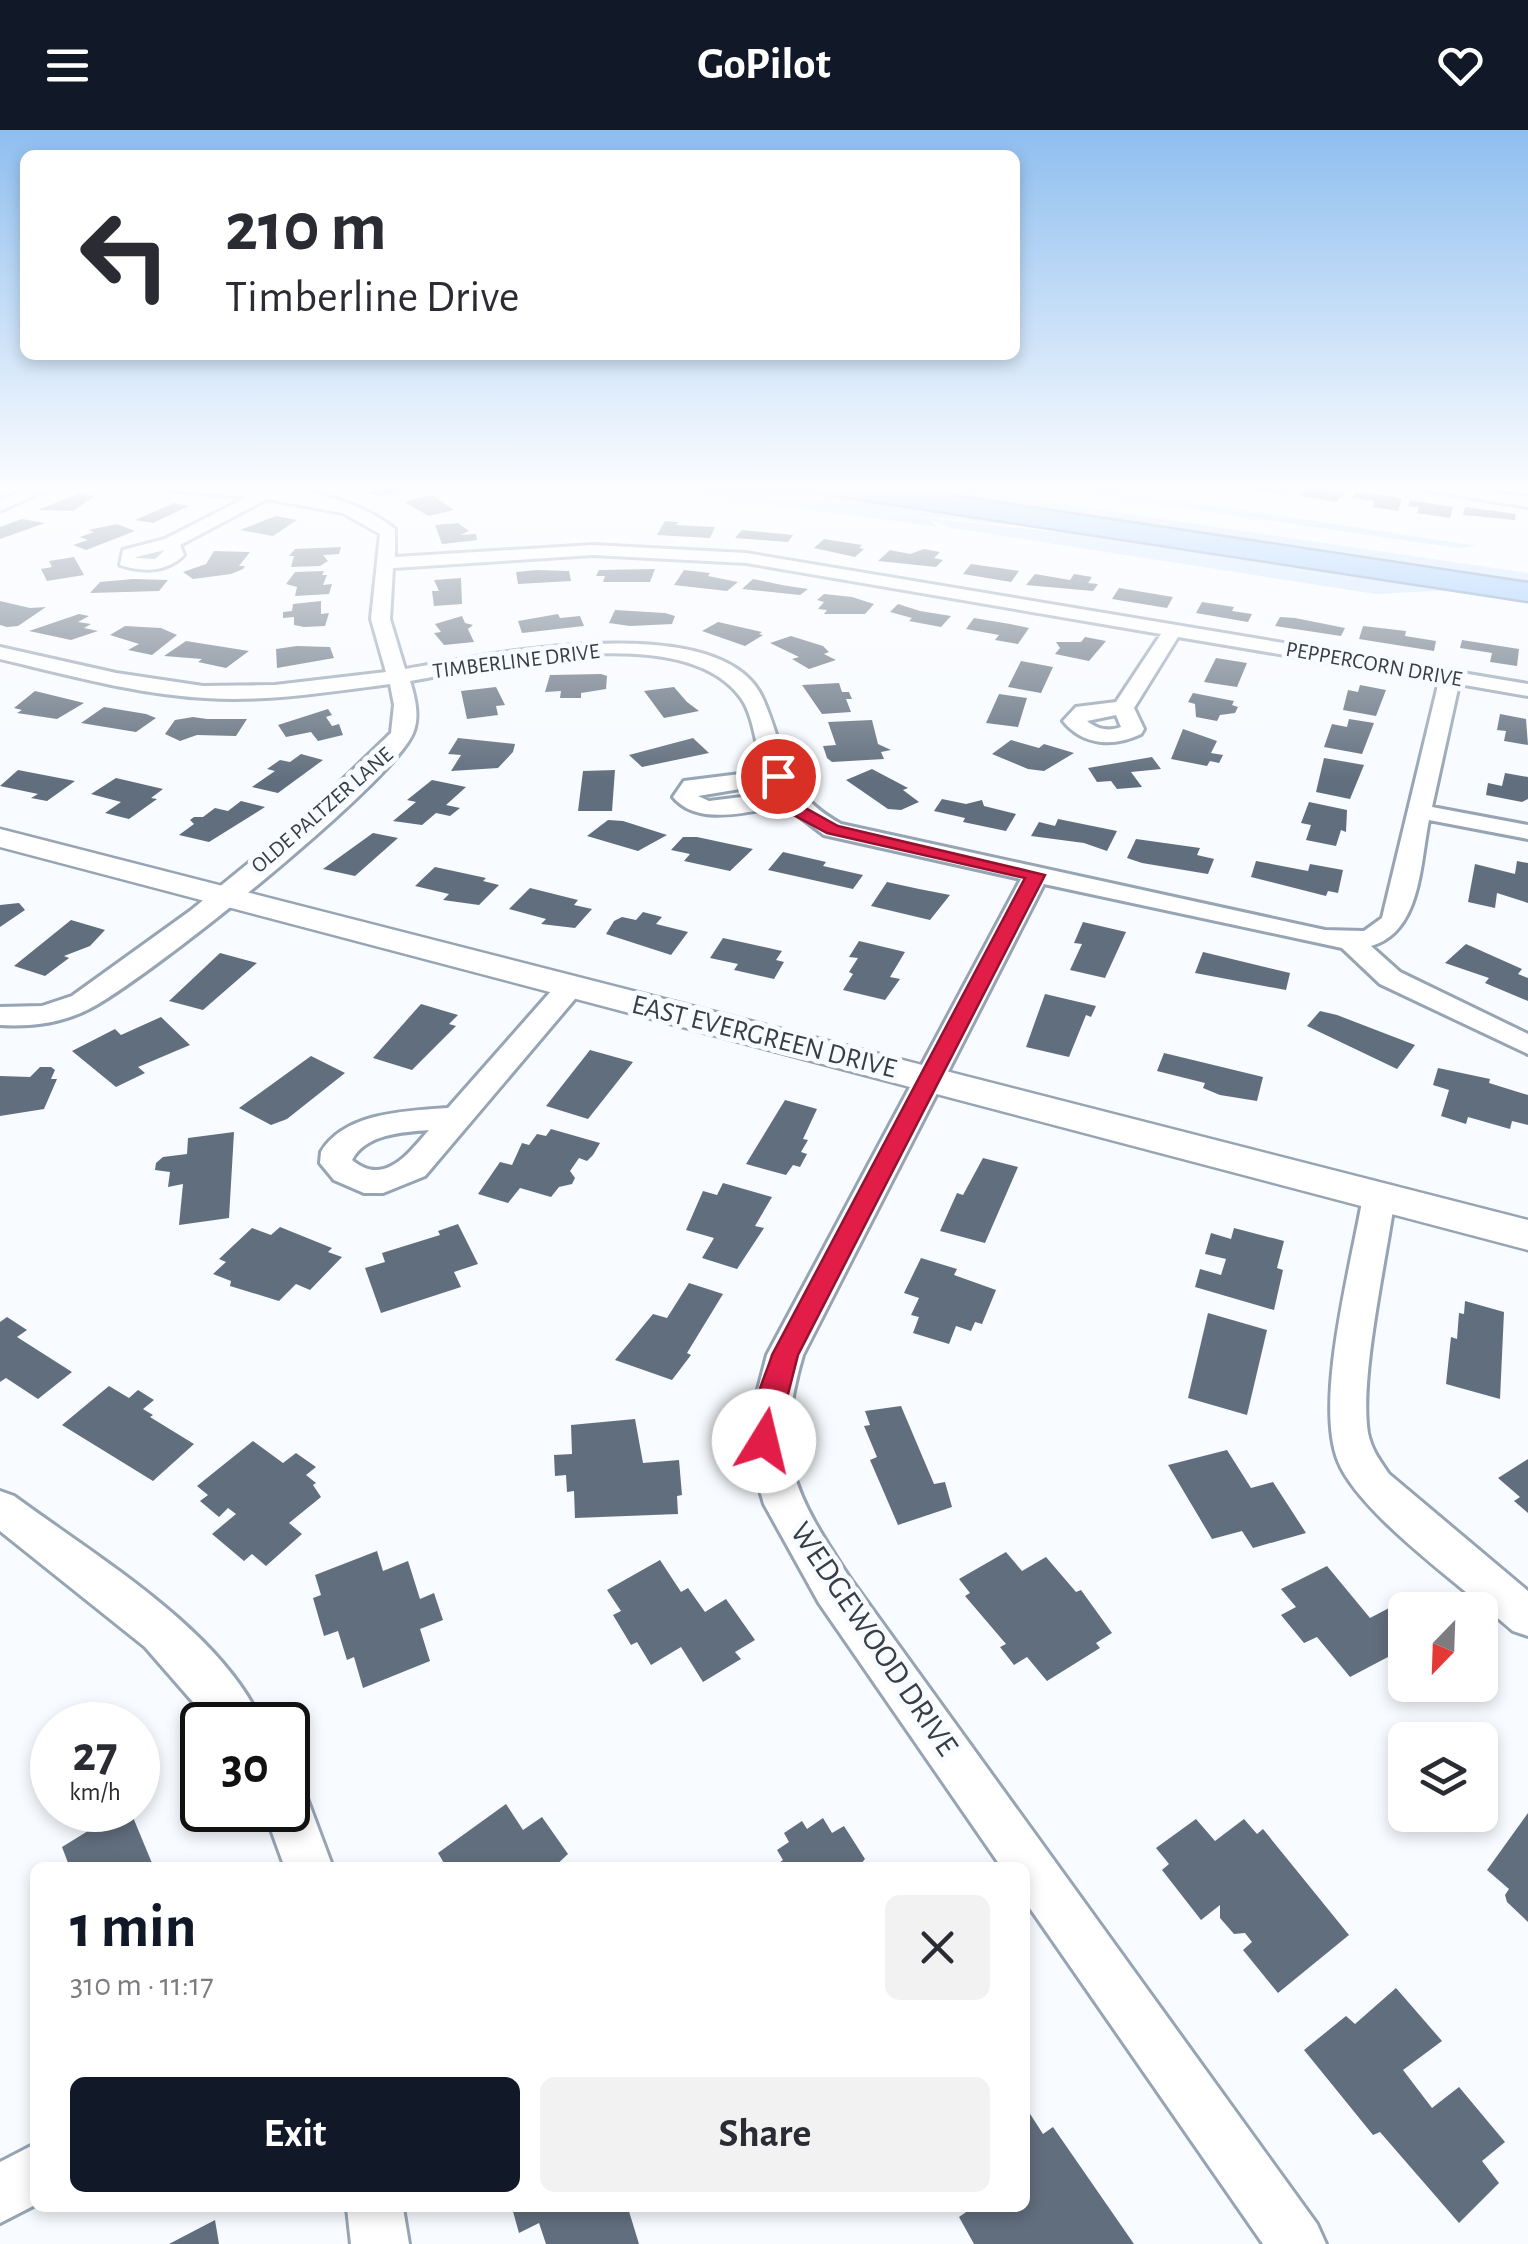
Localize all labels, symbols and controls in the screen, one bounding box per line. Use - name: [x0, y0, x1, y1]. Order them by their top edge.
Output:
- icon: menu: [40, 38, 95, 93]
- icon: heart: [1433, 38, 1488, 93]
- text: GoPilot: [697, 42, 831, 87]
- icon: left: [60, 190, 190, 320]
- text: 210 m: [225, 193, 387, 263]
- text: Timberline Drive: [225, 275, 519, 320]
- street label: PEPPERCORN DRIVE: [1284, 638, 1464, 690]
- street label: TIMBERLINE DRIVE: [431, 640, 601, 682]
- pin: [736, 734, 821, 819]
- street label: OLDE PALTZER LANE: [247, 743, 397, 877]
- icon: arrive: [751, 749, 806, 804]
- street label: EAST EVERGREEN DRIVE: [629, 991, 899, 1083]
- position arrow: [712, 1389, 816, 1493]
- street label: WEDGEWOOD DRIVE: [784, 1517, 964, 1761]
- north arrow: [1388, 1592, 1498, 1702]
- map controls: [1388, 1592, 1498, 1832]
- speed limit sign: 30: [180, 1702, 310, 1832]
- button: layers: [1388, 1722, 1498, 1832]
- text: 27: [72, 1730, 118, 1780]
- text: km/h: [69, 1780, 121, 1805]
- button: close: [885, 1895, 990, 2000]
- text: 1 min: [70, 1898, 196, 1958]
- text: 310 m · 11:17: [70, 1969, 214, 2001]
- button: Exit: [70, 2077, 520, 2192]
- button: Share: [540, 2077, 990, 2192]

